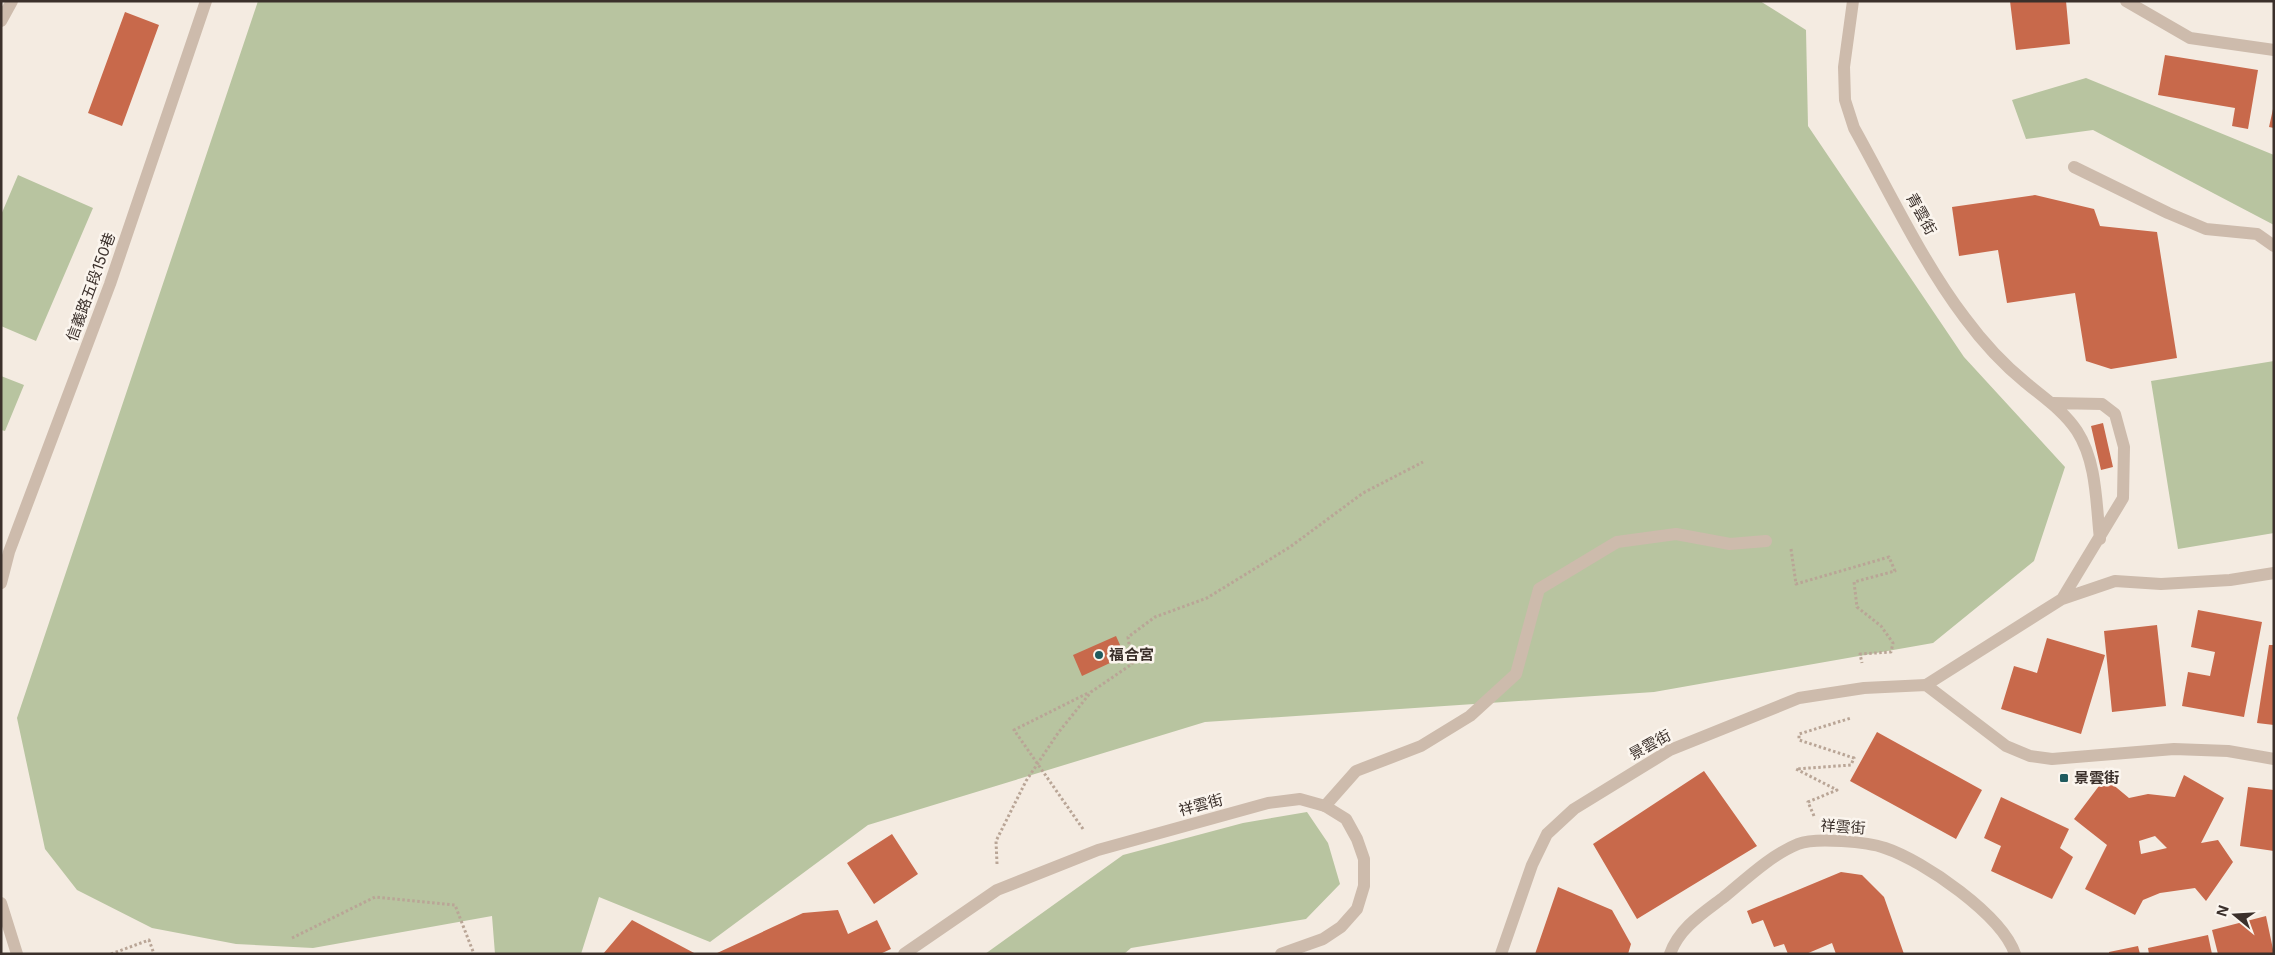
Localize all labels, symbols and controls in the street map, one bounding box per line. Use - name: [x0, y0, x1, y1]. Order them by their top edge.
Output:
- street label: 青雲街: [1902, 189, 1941, 238]
- street label: 信義路五段150巷: [62, 230, 119, 344]
- place label: 福合宮: [1109, 645, 1154, 664]
- marker: 福合宮: [1093, 649, 1105, 661]
- street label: 景雲街: [1625, 725, 1674, 764]
- place label: 景雲街: [2074, 768, 2119, 787]
- marker: 景雲街: [2058, 772, 2070, 784]
- street label: 祥雲街: [1177, 790, 1225, 820]
- street label: 祥雲街: [1820, 815, 1866, 838]
- north arrow: [2210, 890, 2260, 940]
- text: N: [2212, 903, 2232, 919]

